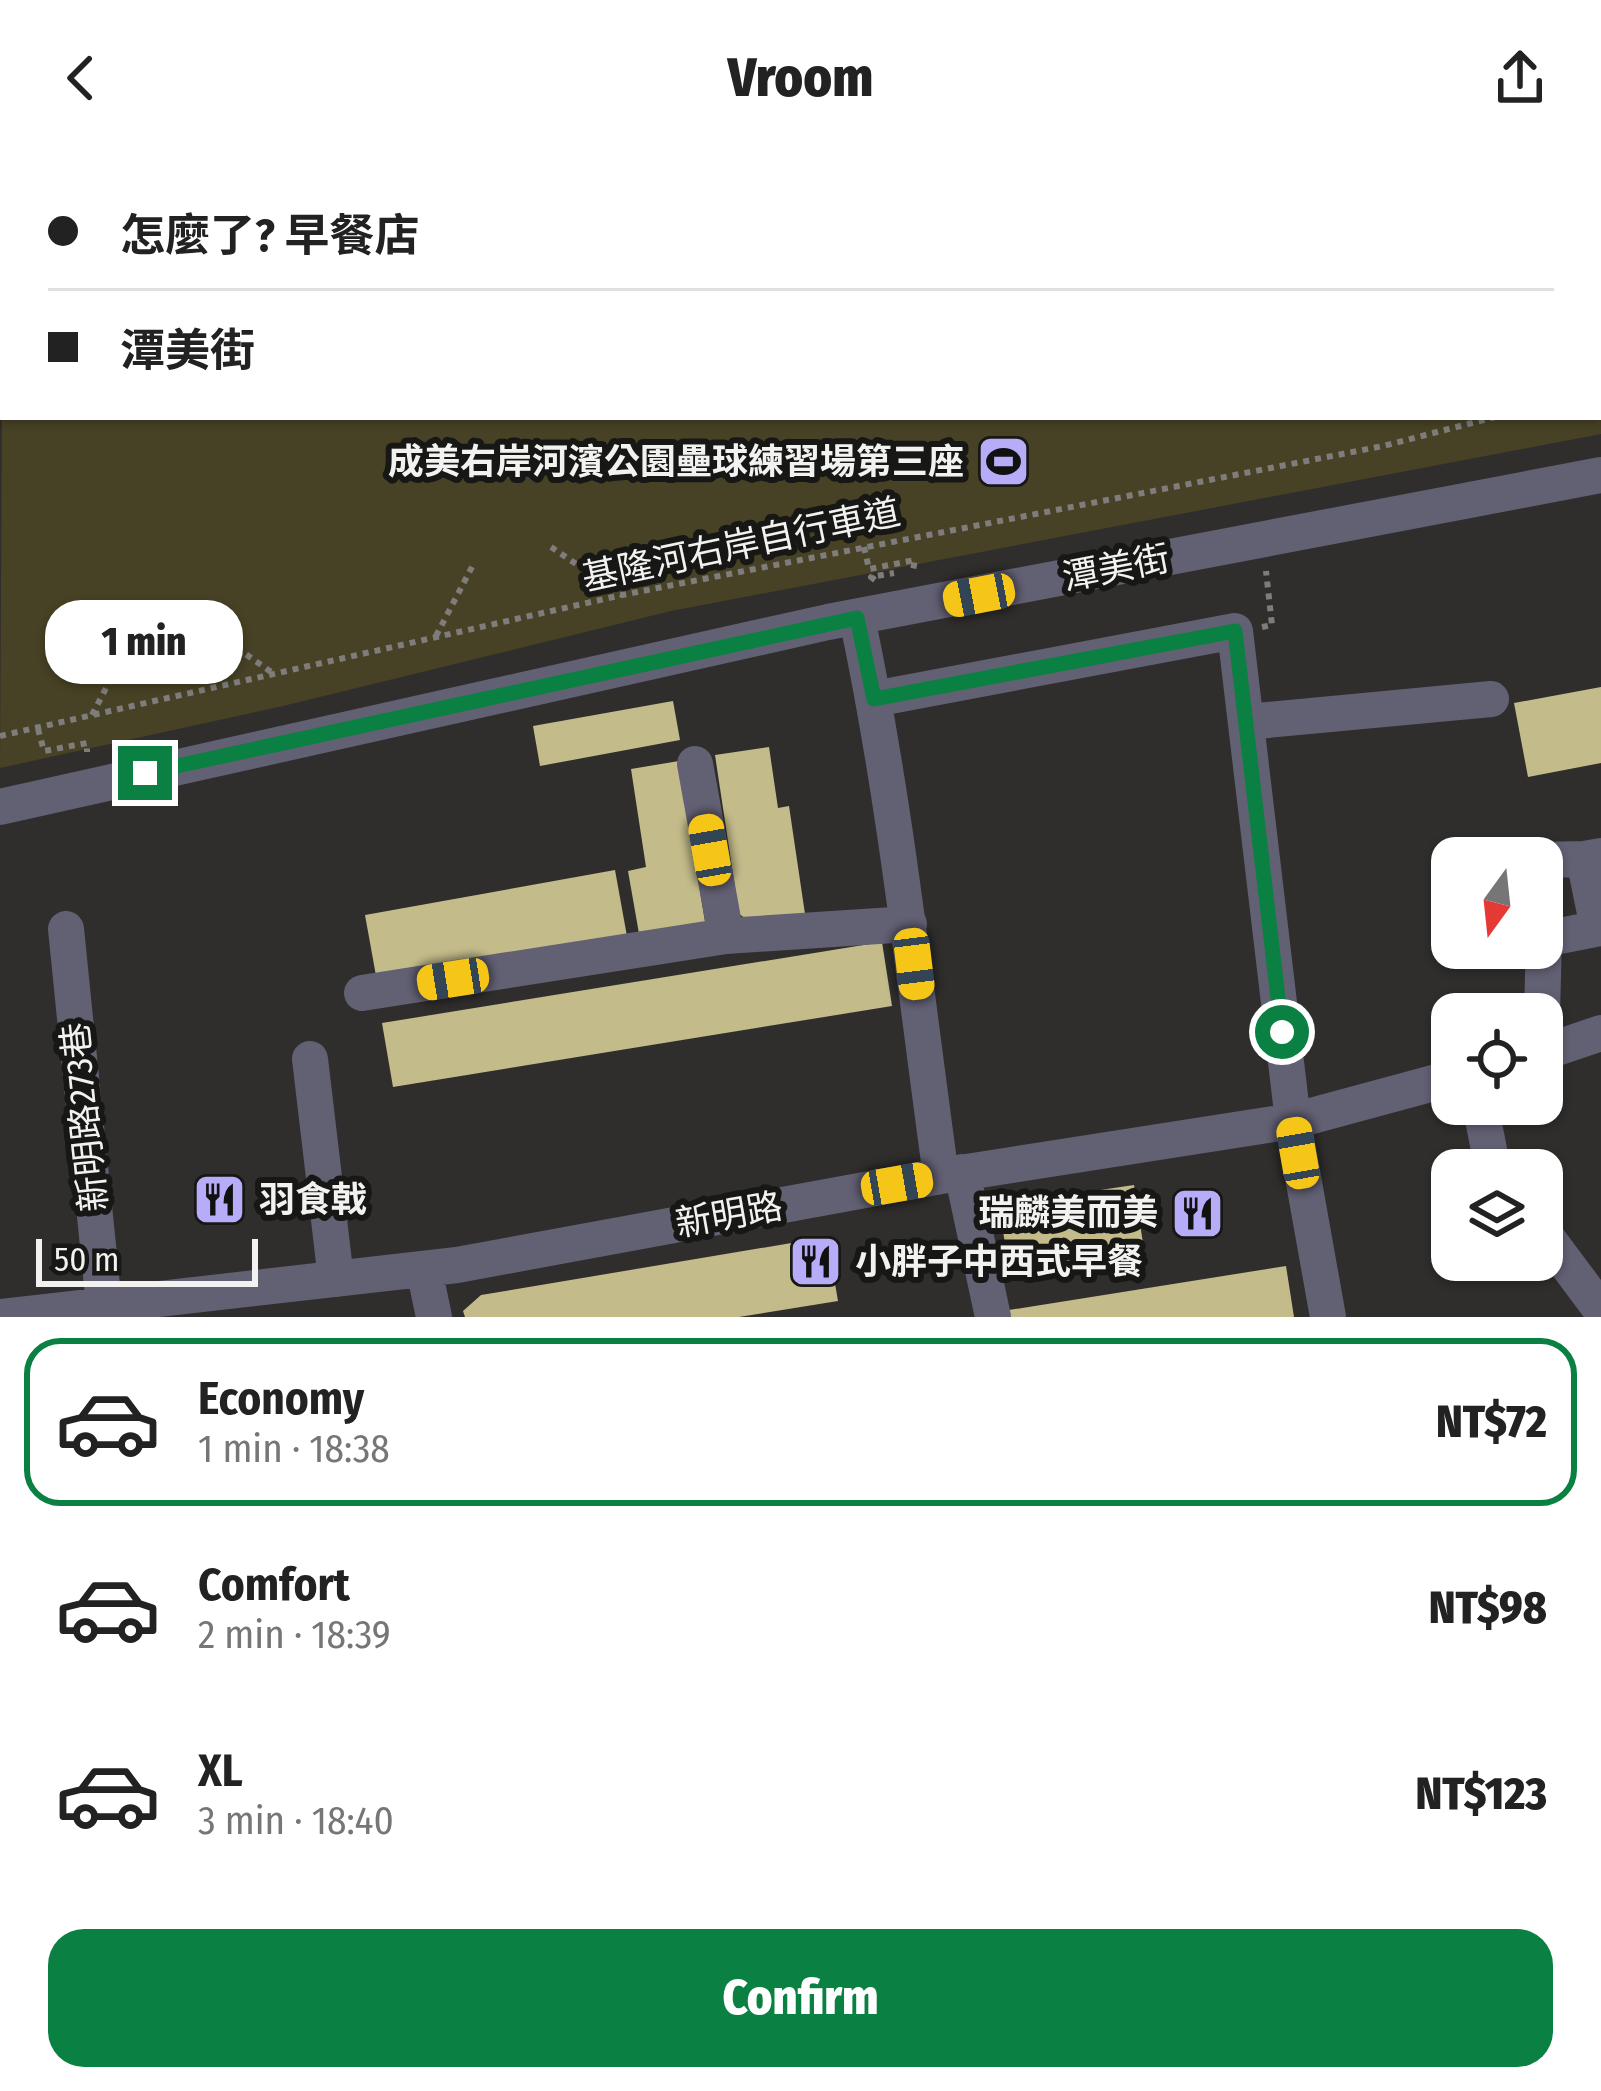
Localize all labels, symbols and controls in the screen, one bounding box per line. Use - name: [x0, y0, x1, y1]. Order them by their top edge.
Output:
- icon: back: [48, 45, 114, 111]
- icon: share: [1487, 45, 1553, 111]
- text: Vroom: [728, 46, 873, 110]
- text: 怎麼了? 早餐店: [120, 209, 419, 263]
- text: 潭美街: [120, 324, 255, 378]
- sports icon: 成美右岸河濱公園壘球練習場第三座: [975, 434, 1031, 490]
- place label: 成美右岸河濱公園壘球練習場第三座: [388, 440, 964, 484]
- street label: 基隆河右岸自行車道: [578, 490, 904, 600]
- street label: 潭美街: [1059, 536, 1173, 600]
- car: [940, 570, 1018, 620]
- callout: 1 min: [46, 599, 244, 683]
- text: 1 min: [102, 619, 186, 665]
- route end: [118, 746, 172, 800]
- car: [686, 811, 734, 889]
- north arrow: [1431, 837, 1563, 969]
- map controls: [1431, 837, 1563, 1281]
- car: [892, 926, 936, 1002]
- car: [415, 956, 491, 1002]
- button: locate: [1431, 993, 1563, 1125]
- route start: [1255, 1005, 1309, 1059]
- street label: 新明路273巷: [53, 1020, 117, 1214]
- car: [1274, 1114, 1322, 1192]
- button: layers: [1431, 1149, 1563, 1281]
- car: [858, 1160, 936, 1208]
- restaurant icon: 羽食戟: [192, 1172, 248, 1228]
- place label: 羽食戟: [259, 1178, 367, 1222]
- street label: 新明路: [672, 1184, 786, 1246]
- restaurant icon: 瑞麟美而美: [1169, 1185, 1225, 1241]
- place label: 瑞麟美而美: [978, 1191, 1158, 1235]
- scale bar: [36, 1233, 258, 1286]
- restaurant icon: 小胖子中西式早餐: [788, 1234, 844, 1290]
- text: 50 m: [54, 1240, 119, 1280]
- place label: 小胖子中西式早餐: [855, 1240, 1143, 1284]
- icon: car: [54, 1368, 162, 1476]
- text: Economy: [198, 1372, 364, 1426]
- text: NT$72: [1436, 1395, 1547, 1449]
- text: 1 min · 18:38: [198, 1426, 390, 1472]
- icon: car: [54, 1554, 162, 1662]
- text: Comfort: [198, 1558, 350, 1612]
- text: NT$98: [1429, 1581, 1547, 1635]
- text: 2 min · 18:39: [198, 1612, 391, 1658]
- icon: car: [54, 1740, 162, 1848]
- text: XL: [198, 1744, 243, 1798]
- text: NT$123: [1416, 1767, 1547, 1821]
- text: 3 min · 18:40: [198, 1798, 394, 1844]
- button: Confirm: [48, 1929, 1553, 2067]

